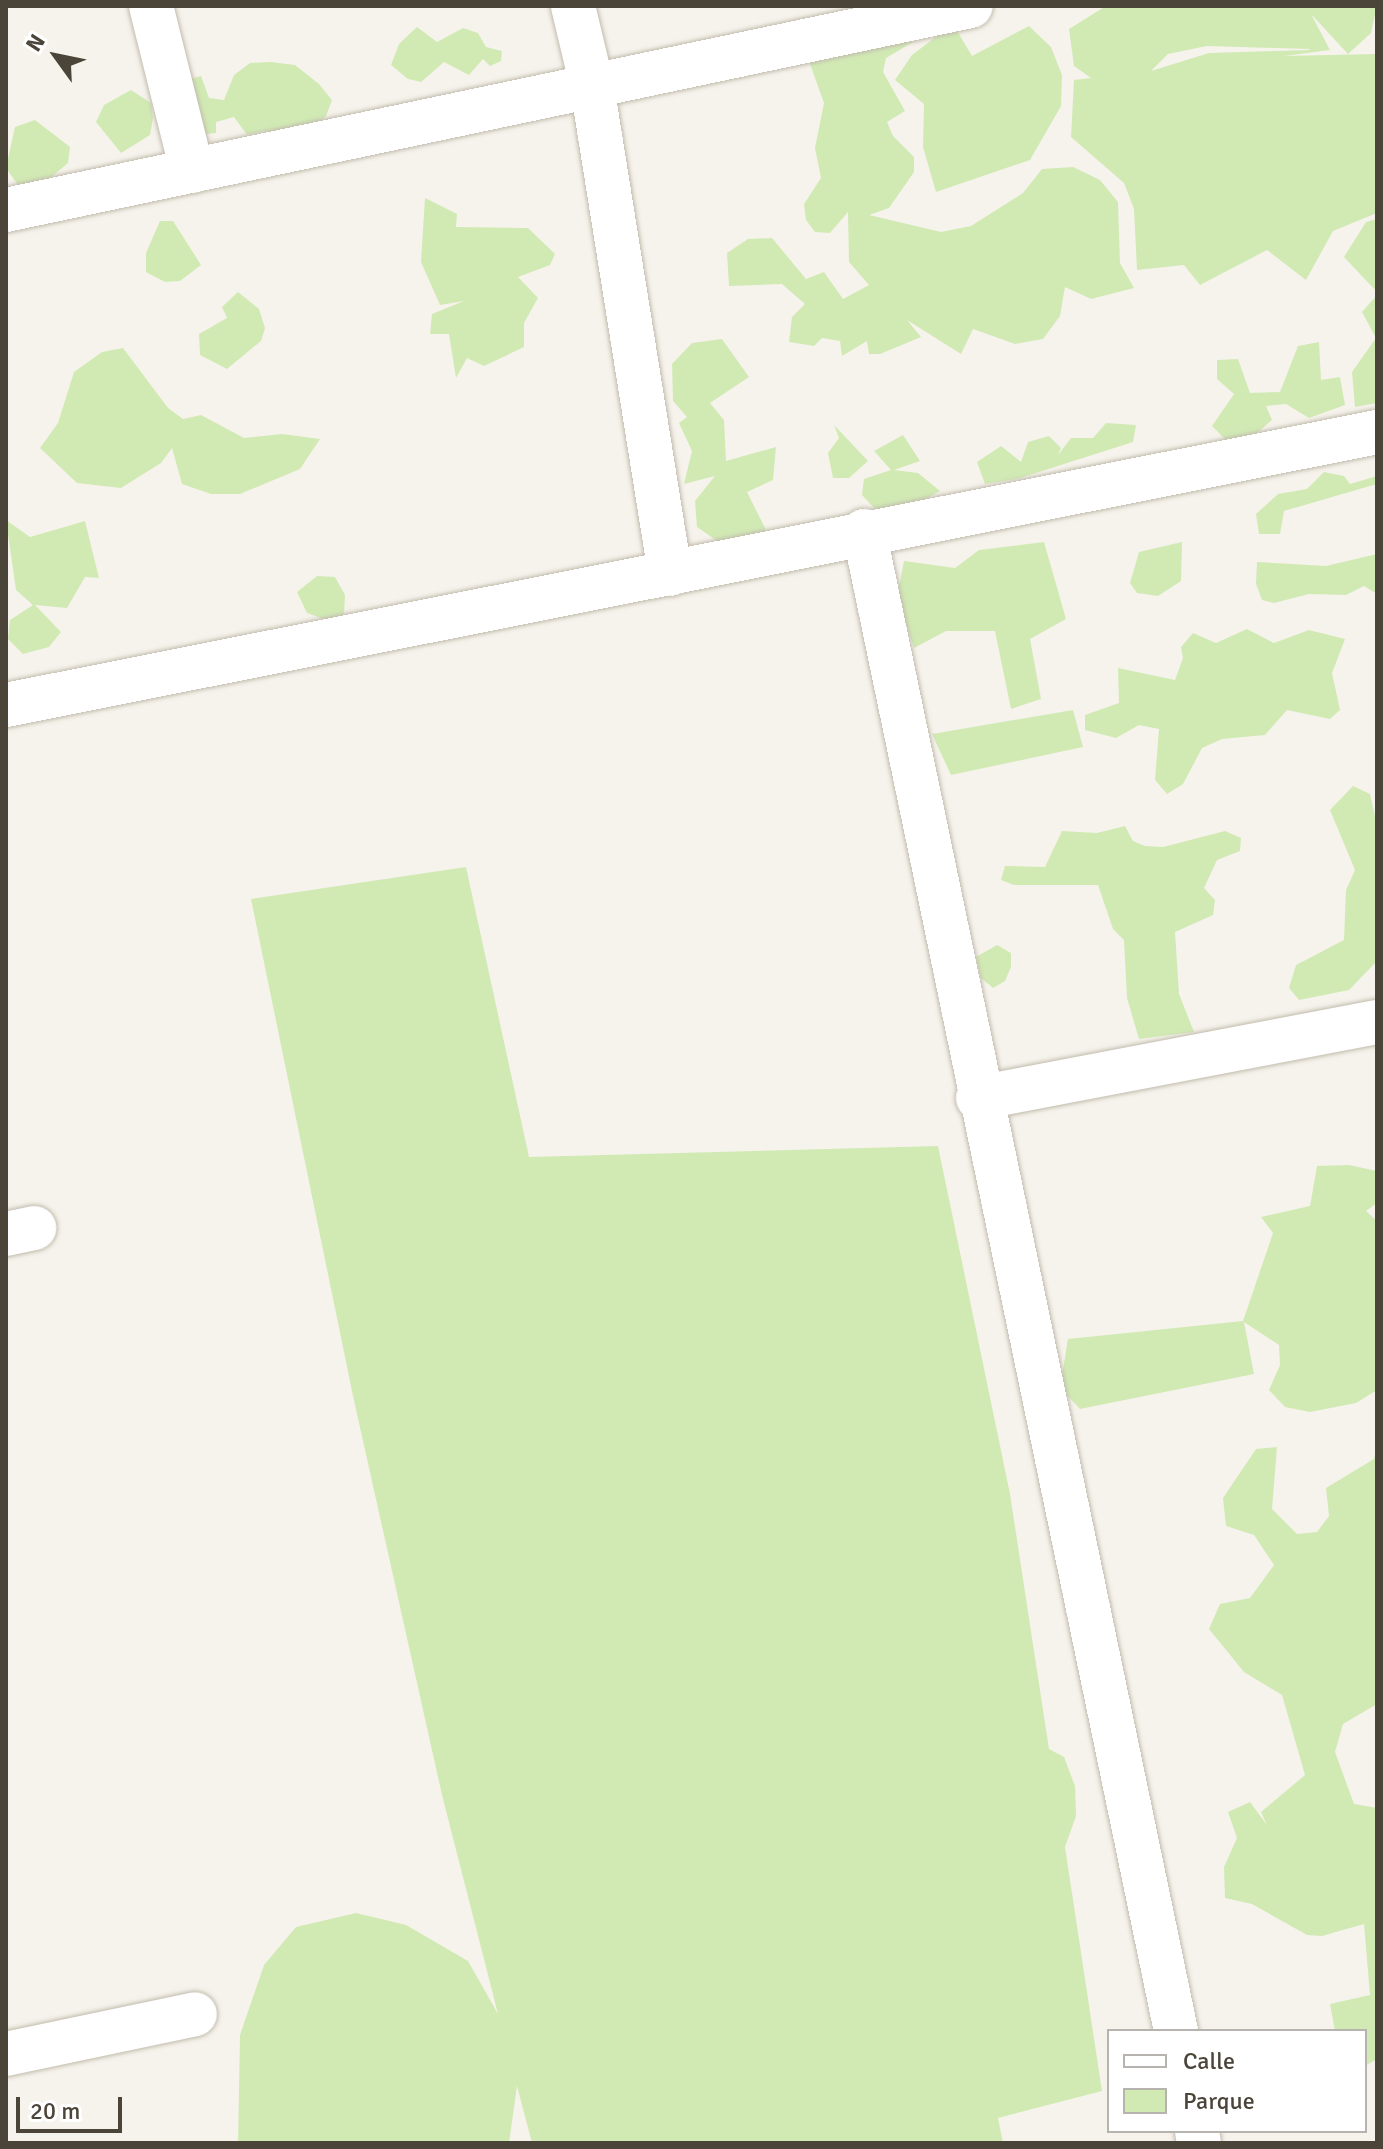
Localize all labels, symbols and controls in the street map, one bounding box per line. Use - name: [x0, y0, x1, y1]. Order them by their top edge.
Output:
- north arrow: [16, 16, 96, 96]
- text: N: [20, 29, 51, 56]
- legend: [1107, 2029, 1367, 2133]
- text: Calle: [1183, 2046, 1235, 2076]
- scale bar: [20, 2081, 126, 2131]
- text: Parque: [1183, 2086, 1255, 2116]
- text: 20 m: [30, 2096, 80, 2126]

